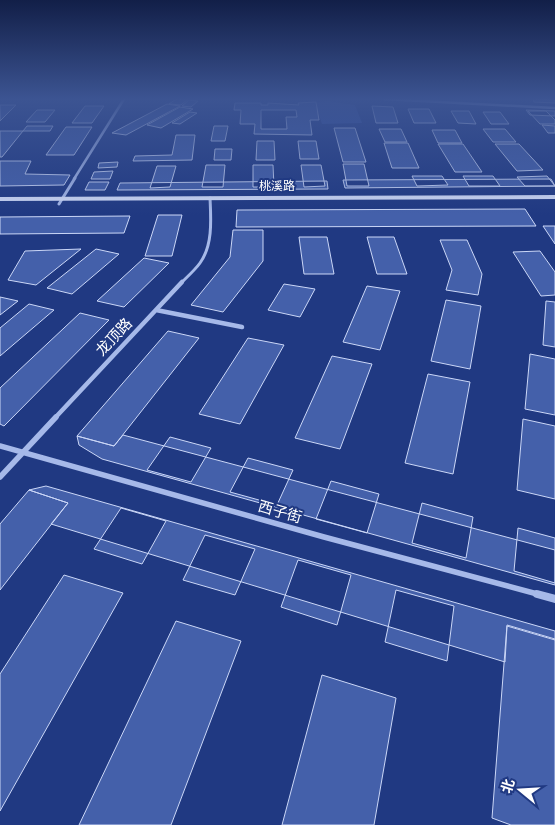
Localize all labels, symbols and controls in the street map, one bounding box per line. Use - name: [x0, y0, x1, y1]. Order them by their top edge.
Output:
- street label: 桃溪路: [259, 179, 295, 193]
- street label: 龙顶路: [92, 314, 136, 360]
- street label: 西子街: [256, 497, 304, 527]
- north arrow: [495, 765, 545, 815]
- text: 北: [498, 777, 517, 795]

